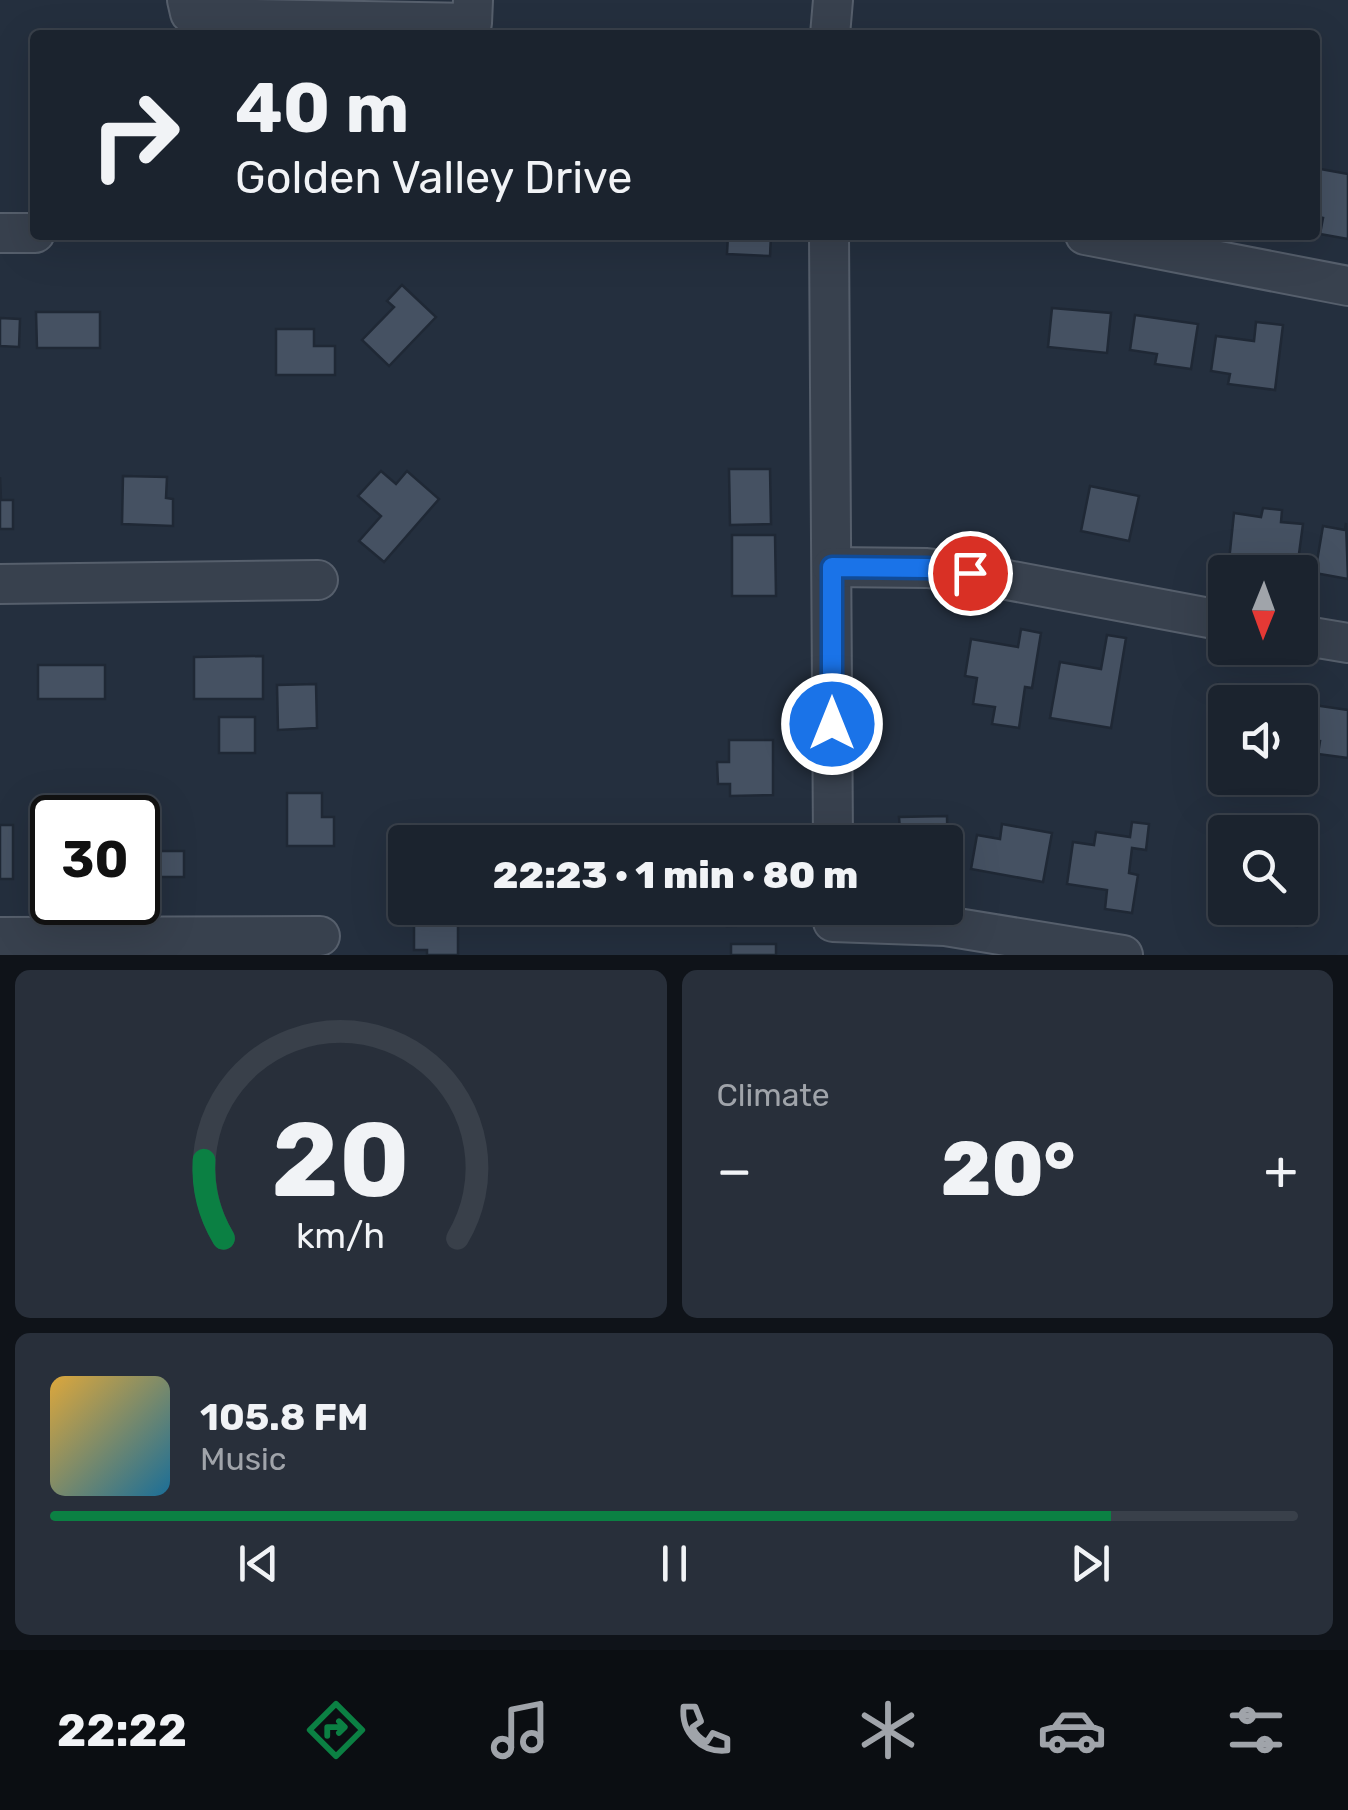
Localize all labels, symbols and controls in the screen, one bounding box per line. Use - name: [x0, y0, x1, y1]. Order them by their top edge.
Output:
- text: 40 m: [235, 67, 409, 150]
- icon: right: [70, 70, 200, 200]
- text: Golden Valley Drive: [235, 151, 632, 204]
- pin: [928, 531, 1013, 616]
- icon: arrive: [943, 546, 998, 601]
- north arrow: [1208, 555, 1318, 665]
- map controls: [1208, 555, 1318, 925]
- position arrow: [780, 672, 884, 776]
- button: sound: [1208, 685, 1318, 795]
- speed limit sign: 30: [30, 795, 160, 925]
- button: search: [1208, 815, 1318, 925]
- text: 22:23 · 1 min · 80 m: [493, 852, 858, 898]
- text: Climate: [717, 1076, 830, 1114]
- text: 20: [272, 1099, 410, 1222]
- text: 20°: [941, 1125, 1075, 1214]
- text: −: [717, 1138, 752, 1203]
- text: +: [1264, 1138, 1298, 1203]
- text: km/h: [296, 1215, 385, 1257]
- text: 105.8 FM: [200, 1394, 369, 1440]
- text: Music: [200, 1440, 286, 1478]
- icon: previous: [231, 1536, 286, 1591]
- icon: pause: [647, 1536, 702, 1591]
- icon: next: [1063, 1536, 1118, 1591]
- icon: directions: [301, 1695, 371, 1765]
- icon: music: [485, 1695, 555, 1765]
- icon: phone: [669, 1695, 739, 1765]
- icon: climate: [853, 1695, 923, 1765]
- icon: car: [1037, 1695, 1107, 1765]
- icon: filters: [1221, 1695, 1291, 1765]
- text: 22:22: [57, 1704, 187, 1757]

